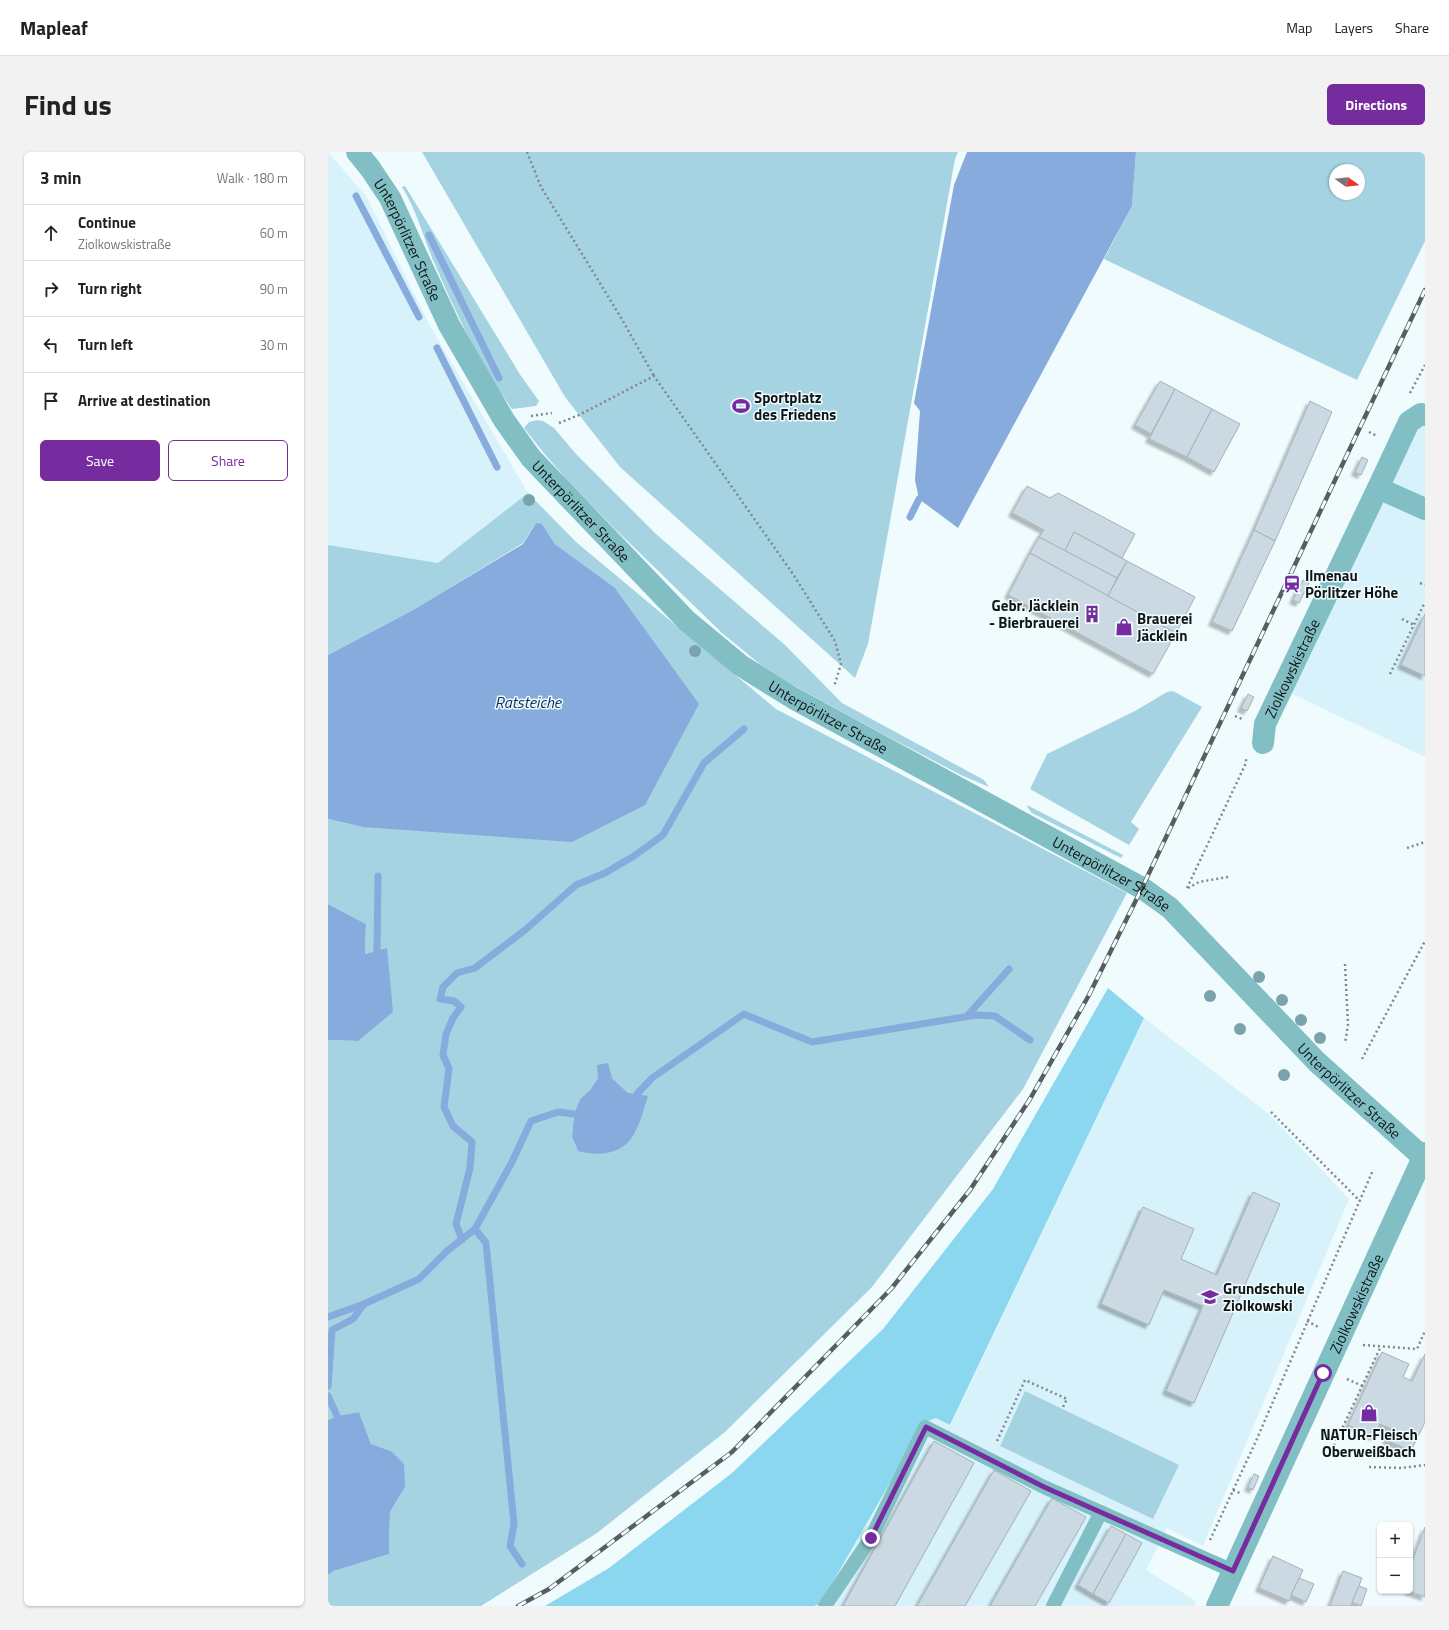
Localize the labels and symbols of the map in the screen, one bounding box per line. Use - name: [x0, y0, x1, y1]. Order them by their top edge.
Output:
- north arrow: [1329, 164, 1365, 200]
- street label: Unterpörlitzer Straße: [368, 174, 448, 305]
- place label: Sportplatz des Friedens: [754, 386, 836, 426]
- sports icon: Sportplatz des Friedens: [731, 396, 751, 416]
- street label: Unterpörlitzer Straße: [527, 454, 636, 567]
- place label: Ilmenau Pörlitzer Höhe: [1305, 564, 1398, 604]
- station icon: Ilmenau Pörlitzer Höhe: [1282, 574, 1302, 594]
- place label: Gebr. Jäcklein - Bierbrauerei: [989, 594, 1079, 634]
- building icon: Gebr. Jäcklein - Bierbrauerei: [1082, 604, 1102, 624]
- place label: Brauerei Jäcklein: [1137, 607, 1192, 647]
- street label: Ziolkowskistraße: [1258, 615, 1325, 722]
- shop icon: Brauerei Jäcklein: [1114, 617, 1134, 637]
- street label: Unterpörlitzer Straße: [764, 674, 892, 759]
- water label: Ratsteiche: [495, 690, 563, 714]
- street label: Unterpörlitzer Straße: [1048, 830, 1176, 917]
- street label: Unterpörlitzer Straße: [1292, 1037, 1407, 1144]
- street label: Ziolkowskistraße: [1323, 1250, 1389, 1357]
- place label: Grundschule Ziolkowski: [1223, 1277, 1305, 1317]
- school or university icon: Grundschule Ziolkowski: [1200, 1287, 1220, 1307]
- route start: [1314, 1364, 1332, 1382]
- shop icon: NATUR-Fleisch Oberweißbach: [1359, 1403, 1379, 1423]
- place label: NATUR-Fleisch Oberweißbach: [1320, 1423, 1418, 1463]
- route end: [862, 1529, 880, 1547]

